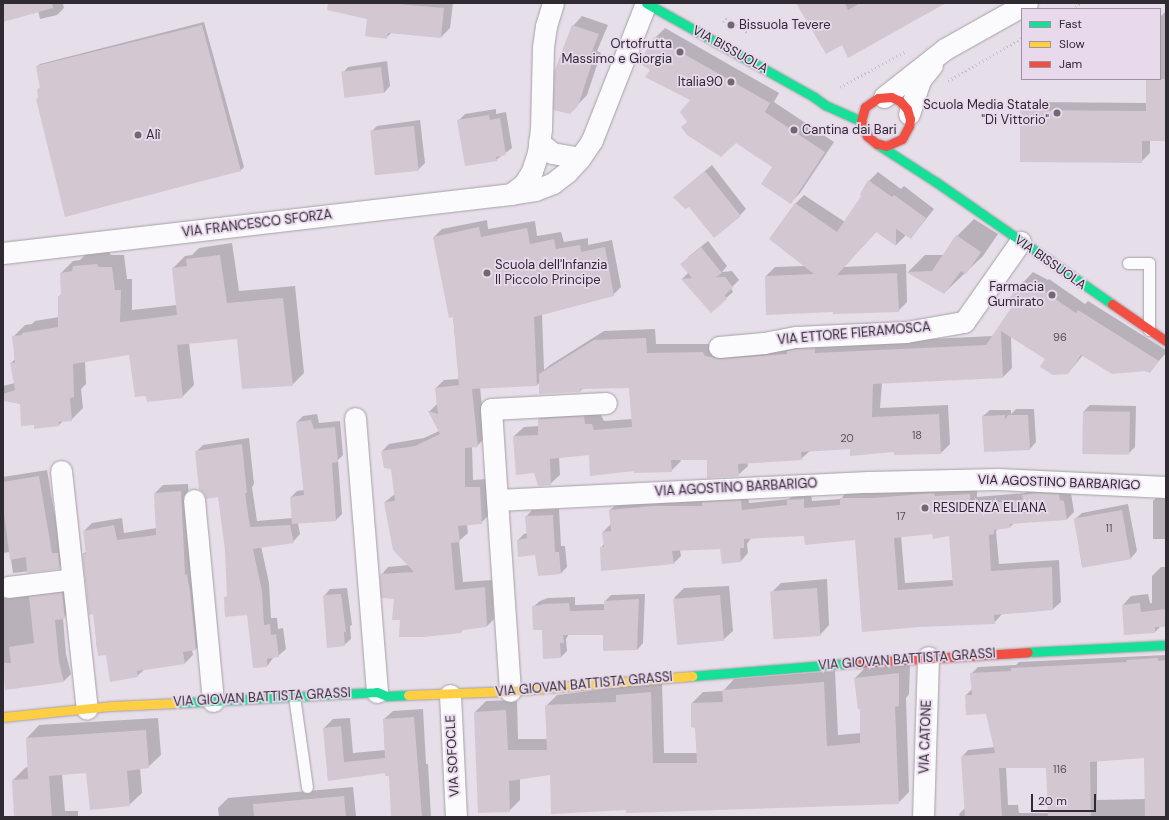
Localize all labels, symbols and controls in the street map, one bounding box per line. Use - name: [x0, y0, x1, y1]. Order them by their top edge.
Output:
- legend: [1021, 8, 1161, 80]
- text: Fast: [1059, 16, 1082, 32]
- place label: Bissuola Tevere: [739, 17, 831, 33]
- marker: Bissuola Tevere: [726, 20, 736, 30]
- street label: VIA BISSUOLA: [690, 23, 770, 77]
- text: Slow: [1059, 36, 1085, 52]
- place label: Ortofrutta Massimo e Giorgia: [561, 37, 672, 68]
- marker: Ortofrutta Massimo e Giorgia: [675, 47, 685, 57]
- text: Jam: [1059, 56, 1082, 72]
- place label: Italia90: [678, 74, 723, 90]
- marker: Italia90: [726, 77, 736, 87]
- place label: Scuola Media Statale "Di Vittorio": [923, 98, 1049, 129]
- marker: Scuola Media Statale "Di Vittorio": [1052, 108, 1062, 118]
- place label: Cantina dai Bari: [802, 122, 897, 138]
- marker: Cantina dai Bari: [789, 125, 799, 135]
- place label: Alì: [146, 127, 160, 143]
- marker: Alì: [133, 130, 143, 140]
- street label: VIA FRANCESCO SFORZA: [181, 207, 333, 241]
- street label: VIA BISSUOLA: [1011, 233, 1089, 293]
- place label: Scuola dell'Infanzia Il Piccolo Principe: [495, 258, 607, 289]
- marker: Scuola dell'Infanzia Il Piccolo Principe: [482, 268, 492, 278]
- place label: Farmacia Gumirato: [988, 280, 1044, 311]
- marker: Farmacia Gumirato: [1047, 290, 1057, 300]
- street label: VIA ETTORE FIERAMOSCA: [777, 320, 931, 348]
- house number: 96: [1053, 330, 1067, 344]
- house number: 18: [912, 428, 922, 442]
- house number: 20: [840, 431, 854, 445]
- street label: VIA AGOSTINO BARBARIGO: [977, 472, 1141, 494]
- street label: VIA AGOSTINO BARBARIGO: [654, 476, 818, 500]
- place label: RESIDENZA ELIANA: [933, 500, 1047, 516]
- marker: RESIDENZA ELIANA: [920, 503, 930, 513]
- house number: 17: [896, 509, 906, 523]
- house number: 11: [1106, 521, 1112, 535]
- street label: VIA GIOVAN BATTISTA GRASSI: [818, 646, 996, 674]
- street label: VIA GIOVAN BATTISTA GRASSI: [495, 669, 673, 701]
- street label: VIA GIOVAN BATTISTA GRASSI: [173, 686, 351, 710]
- street label: VIA CATONE: [917, 700, 935, 774]
- street label: VIA SOFOCLE: [443, 715, 463, 797]
- house number: 116: [1053, 762, 1067, 776]
- scale bar: [1033, 786, 1098, 812]
- text: 20 m: [1038, 793, 1067, 809]

